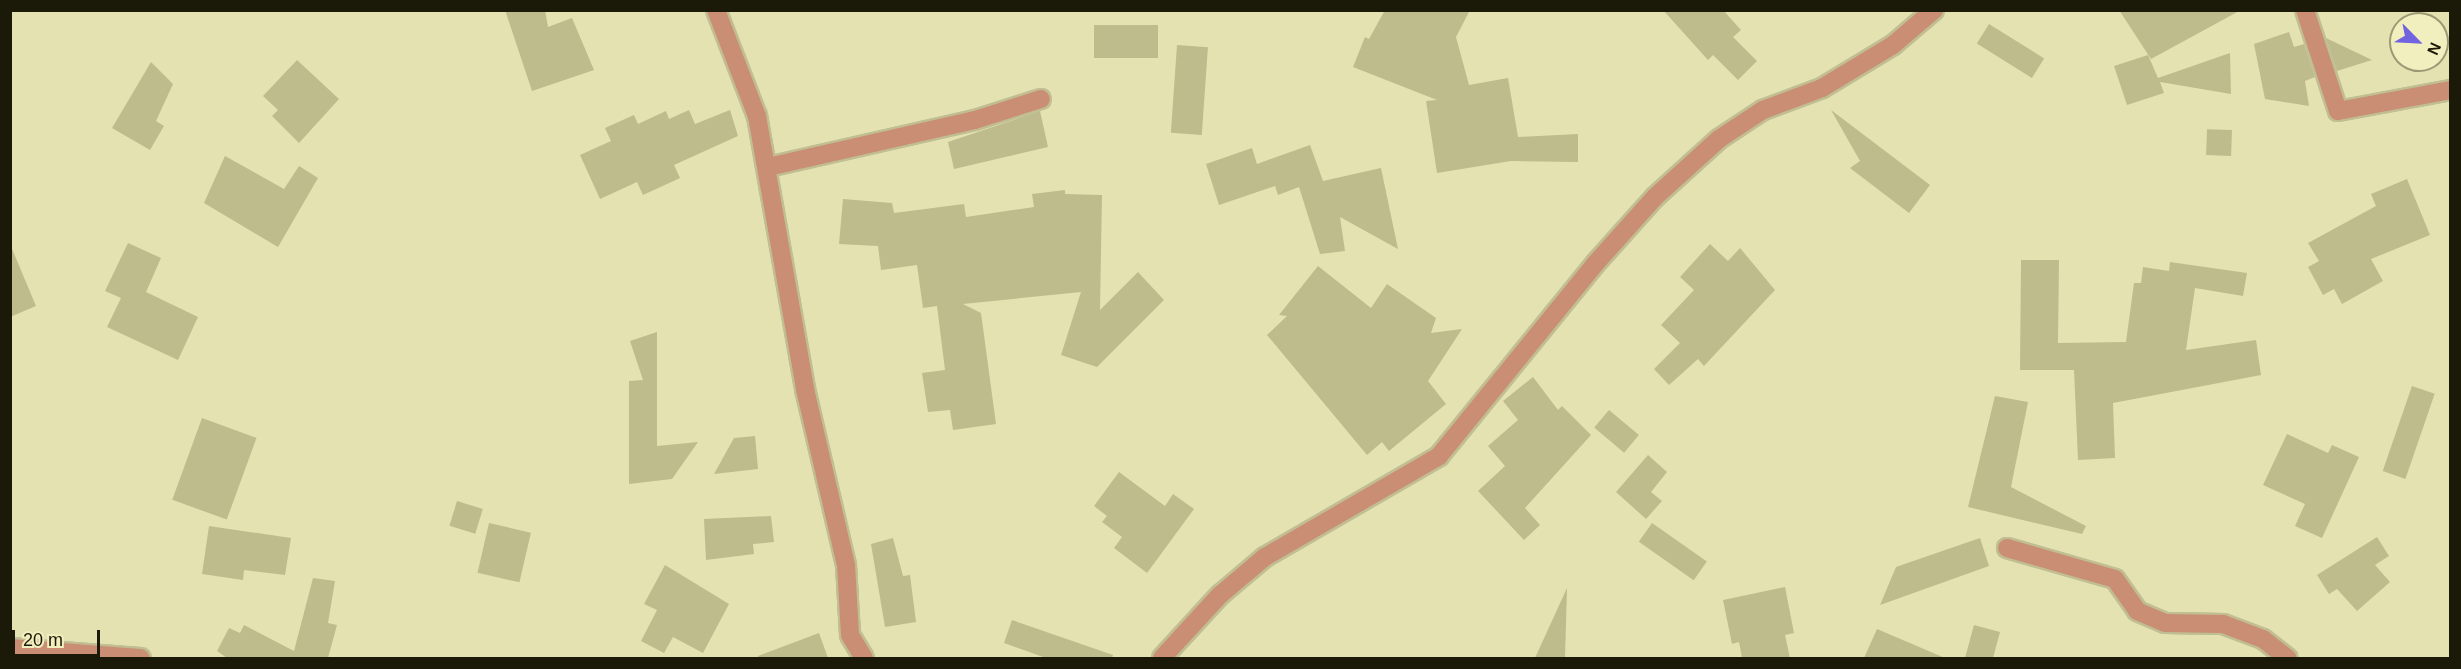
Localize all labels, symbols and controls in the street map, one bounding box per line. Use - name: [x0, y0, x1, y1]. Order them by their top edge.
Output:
- north arrow: [2389, 12, 2449, 72]
- text: N: [2424, 40, 2444, 57]
- scale bar: [15, 618, 104, 656]
- text: 20 m: [23, 630, 63, 650]

